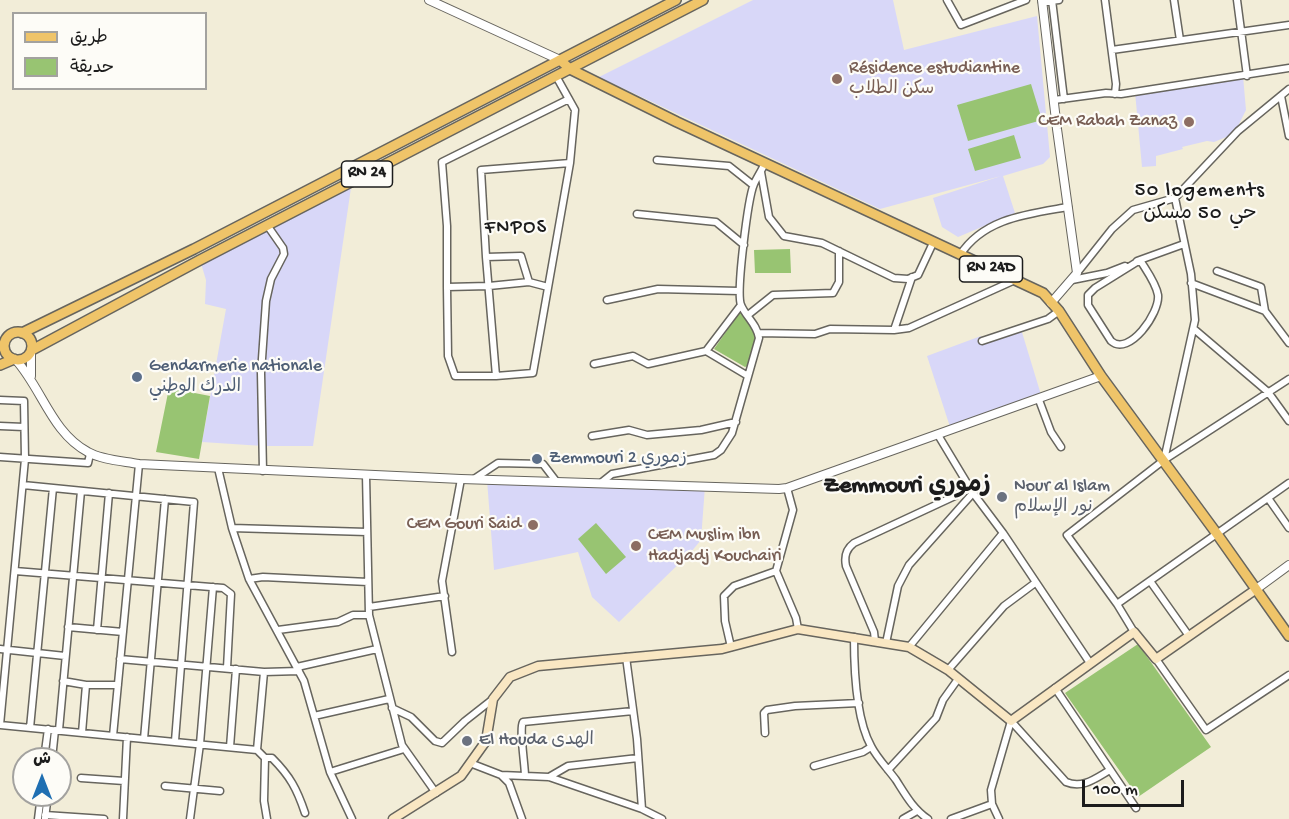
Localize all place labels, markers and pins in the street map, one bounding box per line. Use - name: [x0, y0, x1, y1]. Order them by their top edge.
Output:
- place label: Résidence estudiantine سكن الطلاب: [849, 58, 1020, 100]
- marker: Résidence estudiantine سكن الطلاب: [830, 72, 844, 86]
- place label: CEM Rabah Zanaz: [1038, 111, 1177, 133]
- marker: CEM Rabah Zanaz: [1182, 115, 1196, 129]
- place label: Gendarmerie nationale الدرك الوطني: [149, 356, 322, 398]
- marker: Gendarmerie nationale الدرك الوطني: [130, 370, 144, 384]
- place label: Zemmouri 2 زموري: [549, 448, 687, 470]
- marker: Zemmouri 2 زموري: [530, 452, 544, 466]
- place label: Nour al Islam نور الإسلام: [1014, 476, 1110, 518]
- marker: Nour al Islam نور الإسلام: [995, 490, 1009, 504]
- place label: CEM Gouri Said: [407, 514, 521, 536]
- marker: CEM Gouri Said: [526, 518, 540, 532]
- place label: CEM Muslim ibn Hadjadj Kouchairi: [648, 525, 782, 568]
- marker: CEM Muslim ibn Hadjadj Kouchairi: [629, 539, 643, 553]
- place label: El Houda الهدى: [479, 730, 594, 752]
- marker: El Houda الهدى: [460, 734, 474, 748]

